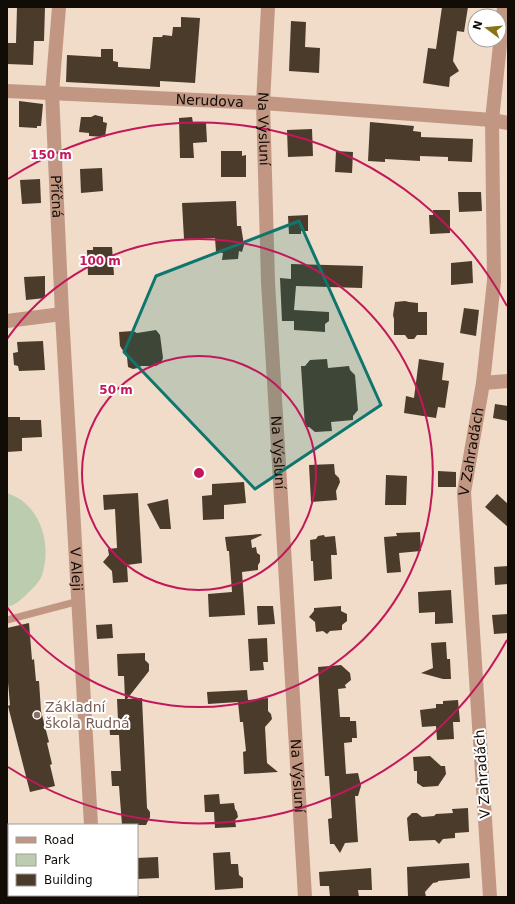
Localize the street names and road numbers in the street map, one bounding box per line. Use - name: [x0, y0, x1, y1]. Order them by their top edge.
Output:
- street label: Nerudova: [175, 91, 244, 110]
- street label: Na Výsluní: [255, 92, 273, 167]
- street label: Příčná: [48, 175, 66, 218]
- street label: V Zahradách: [456, 406, 487, 497]
- street label: Na Výsluní: [268, 415, 289, 491]
- street label: V Aleji: [67, 547, 86, 591]
- street label: V Zahradách: [471, 729, 493, 819]
- street label: Na Výsluní: [288, 739, 308, 814]

